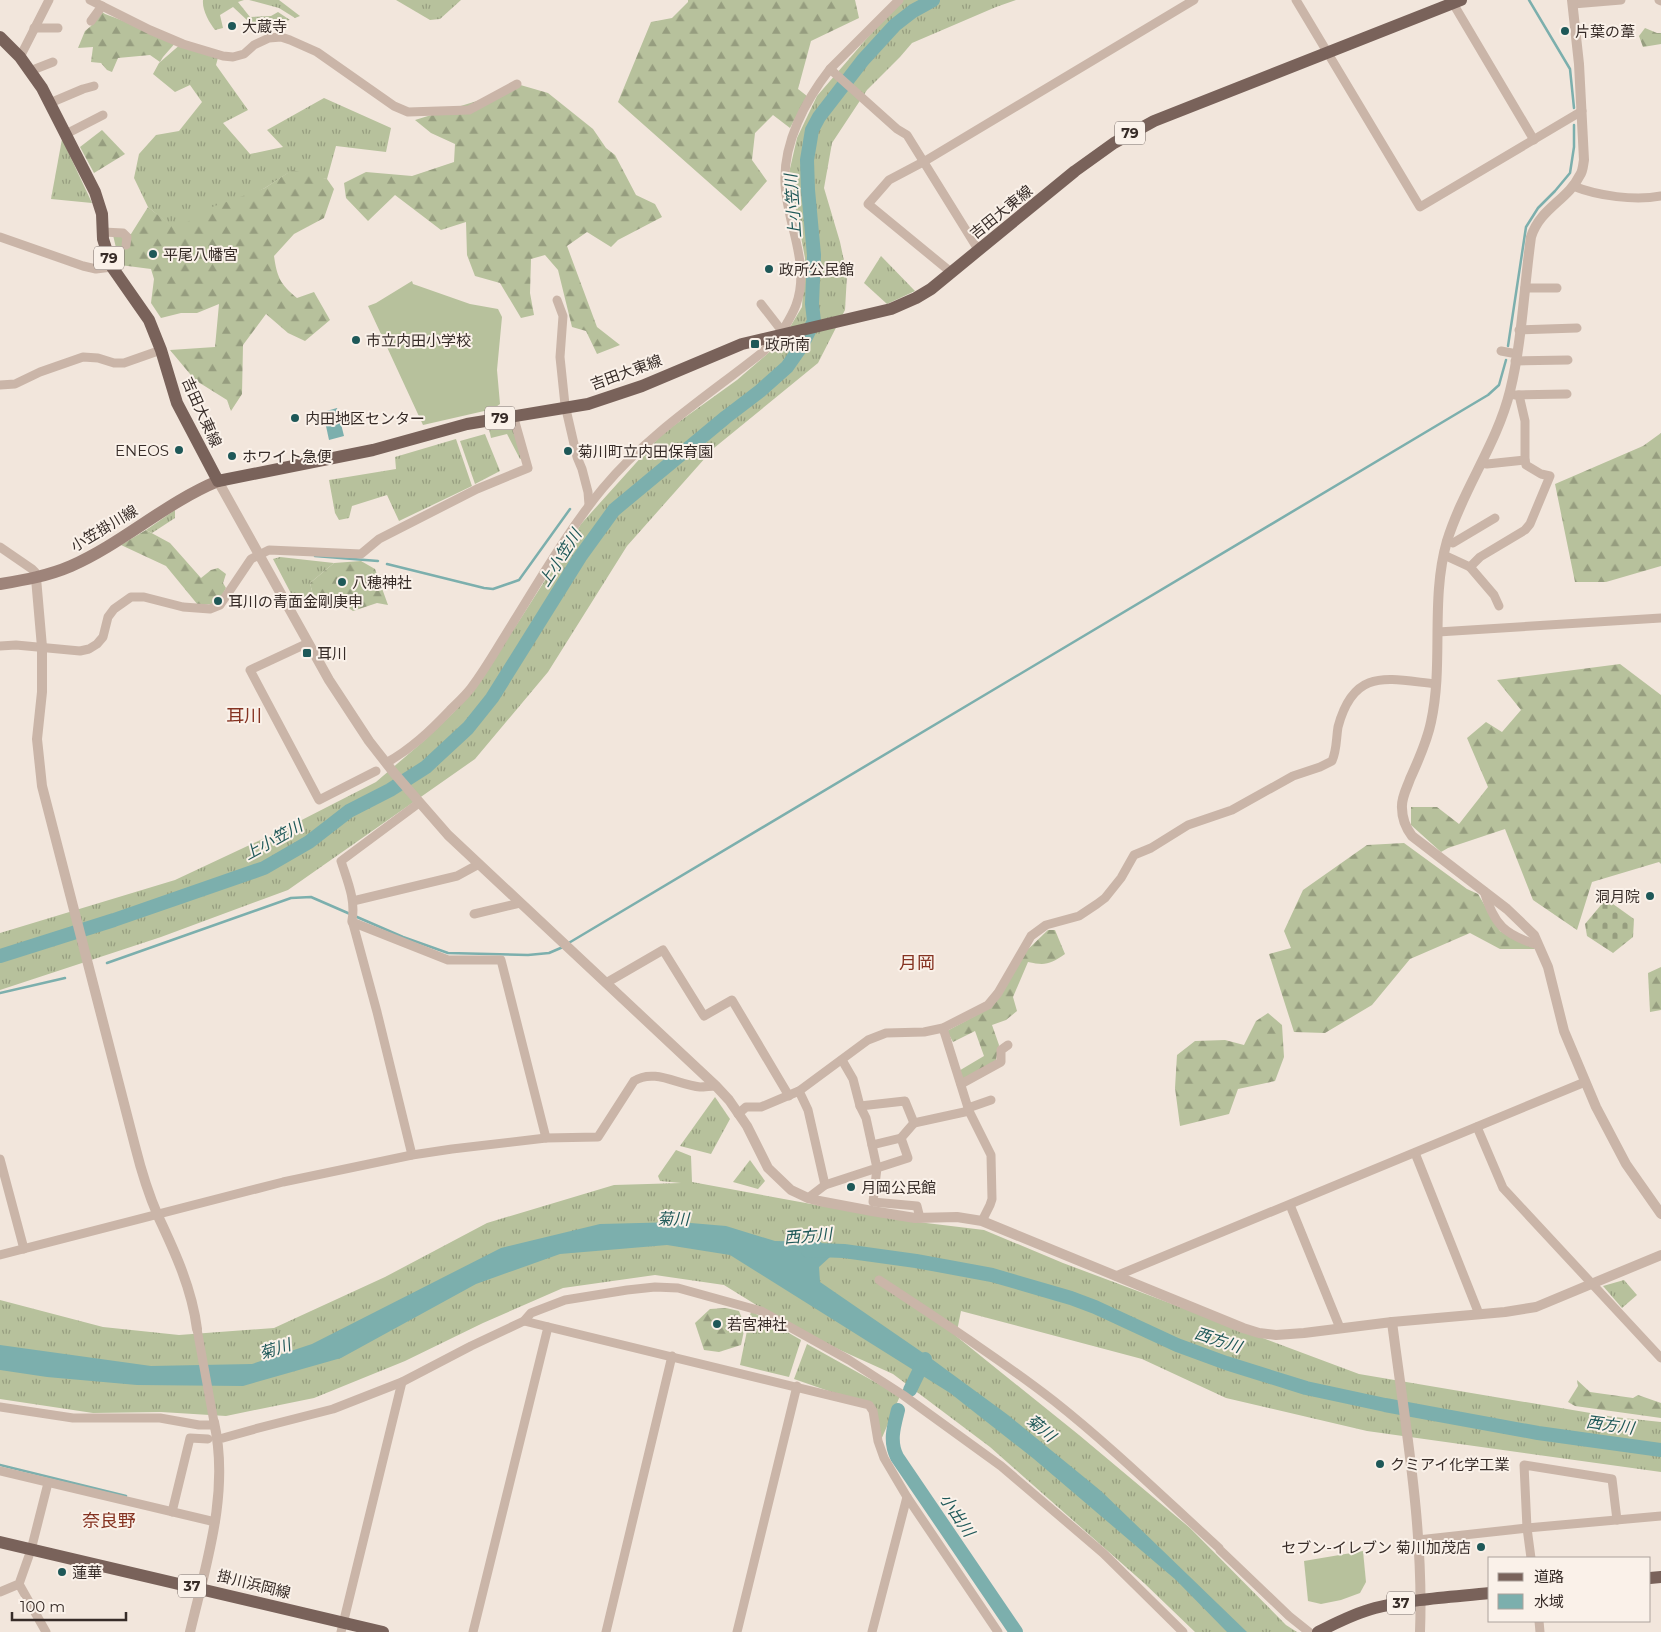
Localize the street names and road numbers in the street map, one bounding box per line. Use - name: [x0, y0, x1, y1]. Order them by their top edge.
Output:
- road number: 79: [1115, 122, 1145, 144]
- street label: 吉田大東線: [966, 181, 1036, 243]
- road number: 79: [94, 247, 124, 270]
- street label: 吉田大東線: [588, 350, 664, 394]
- street label: 吉田大東線: [178, 374, 226, 450]
- road number: 79: [485, 406, 515, 429]
- street label: 小笠掛川線: [67, 501, 141, 555]
- street label: 掛川浜岡線: [215, 1566, 293, 1602]
- road number: 37: [178, 1574, 206, 1598]
- road number: 37: [1387, 1592, 1415, 1615]

